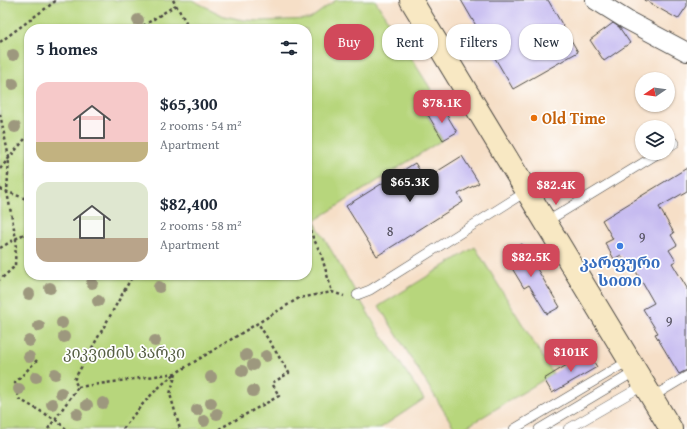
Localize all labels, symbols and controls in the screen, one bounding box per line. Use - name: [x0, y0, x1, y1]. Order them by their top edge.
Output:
- chip: Buy: [324, 24, 374, 60]
- chip: Rent: [382, 24, 438, 60]
- chip: Filters: [446, 24, 511, 60]
- chip: New: [519, 24, 573, 60]
- text: 5 homes: [36, 36, 98, 61]
- icon: filters: [278, 37, 300, 59]
- north arrow: [635, 72, 675, 112]
- map controls: [635, 72, 675, 160]
- pin: $78.1K: [409, 90, 475, 124]
- text: $65,300: [160, 91, 218, 116]
- text: $78.1K: [423, 93, 461, 112]
- icon: home: [68, 98, 116, 146]
- place label: Old Time: [542, 106, 606, 130]
- marker: Old Time: [529, 113, 539, 123]
- text: 2 rooms · 54 m²: [160, 116, 242, 135]
- button: layers: [635, 120, 675, 160]
- text: Apartment: [160, 135, 220, 154]
- pin: $65.3K: [377, 169, 443, 203]
- text: $65.3K: [391, 172, 429, 191]
- pin: $82.4K: [523, 172, 589, 206]
- text: $82.4K: [537, 175, 575, 194]
- text: $82,400: [160, 191, 218, 216]
- icon: home: [68, 198, 116, 246]
- text: 2 rooms · 58 m²: [160, 216, 242, 235]
- house number: 8: [387, 221, 394, 241]
- house number: 9: [639, 227, 646, 247]
- text: Apartment: [160, 235, 220, 254]
- marker: კარფური სითი: [615, 241, 625, 251]
- pin: $82.5K: [498, 244, 564, 278]
- text: $82.5K: [512, 247, 550, 266]
- place label: კარფური სითი: [580, 250, 660, 292]
- house number: 9: [666, 311, 673, 331]
- pin: $101K: [543, 339, 599, 373]
- park label: კიკვიძის პარკი: [63, 340, 185, 364]
- text: $101K: [553, 342, 589, 361]

